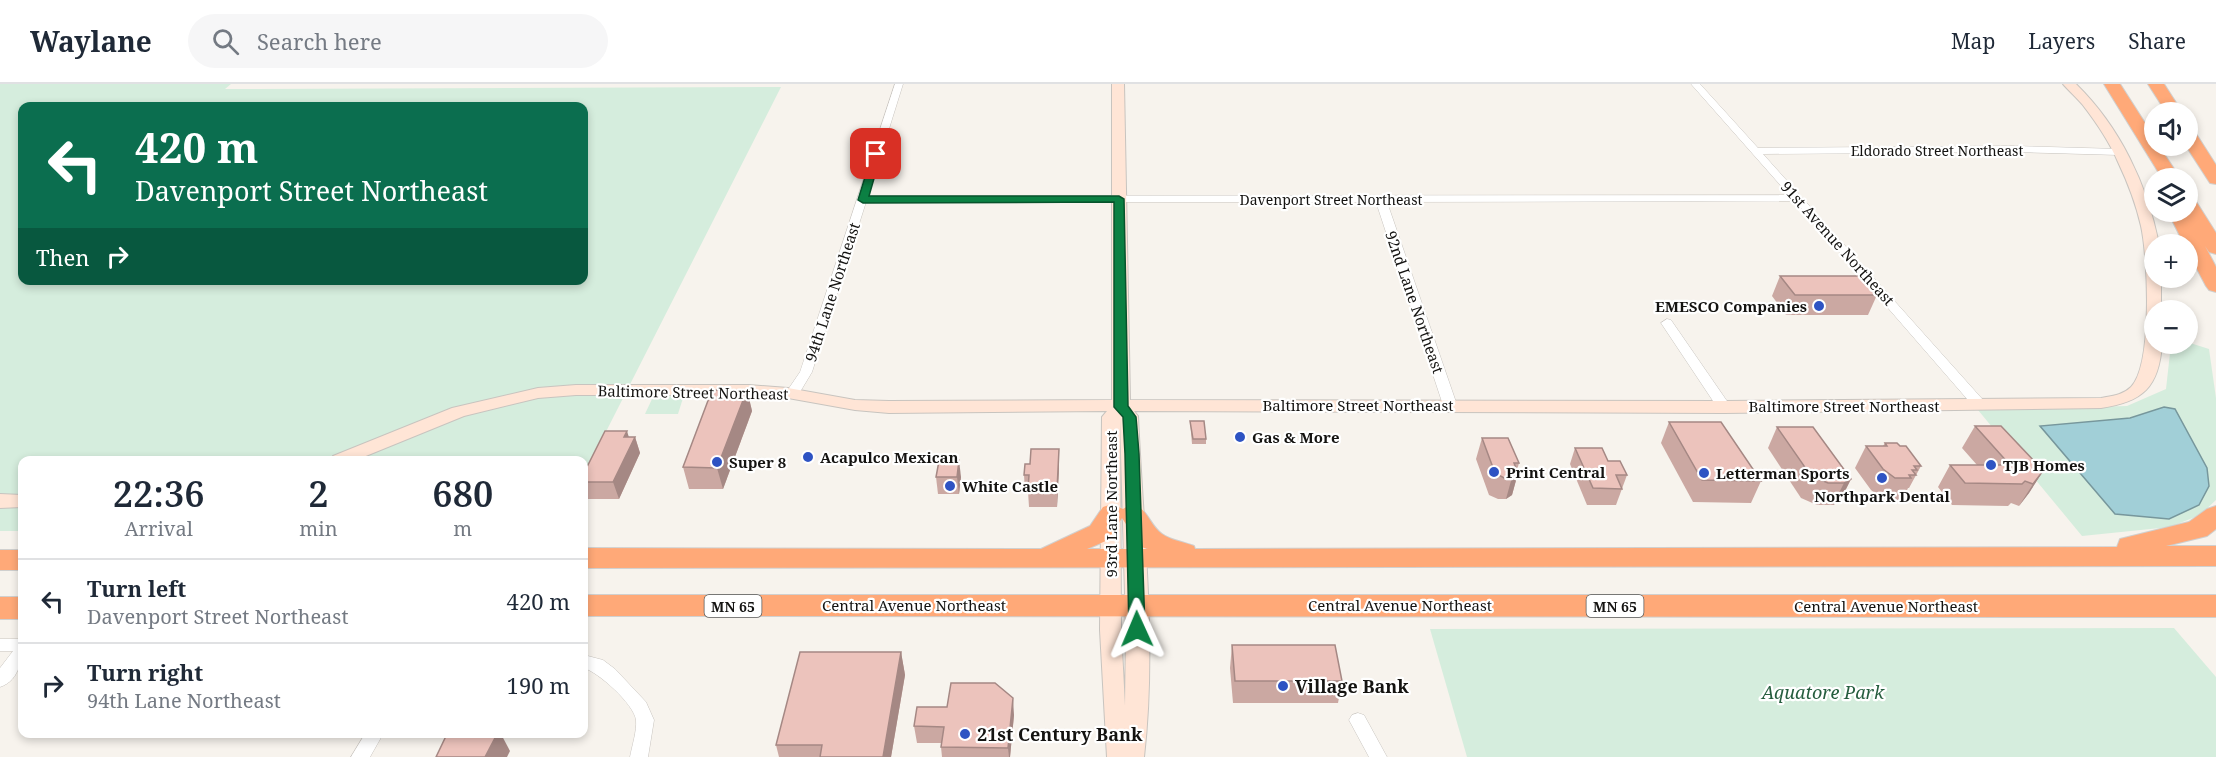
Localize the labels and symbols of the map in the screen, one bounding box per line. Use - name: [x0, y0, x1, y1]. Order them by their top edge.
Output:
- pin: [850, 128, 901, 179]
- street label: Eldorado Street Northeast: [1851, 141, 2023, 160]
- street label: 91st Avenue Northeast: [1777, 177, 1899, 309]
- street label: Davenport Street Northeast: [1240, 190, 1423, 209]
- street label: 94th Lane Northeast: [800, 220, 864, 364]
- street label: 92nd Lane Northeast: [1381, 228, 1449, 376]
- place label: EMESCO Companies: [1655, 296, 1807, 316]
- marker: EMESCO Companies: [1812, 299, 1826, 313]
- street label: Baltimore Street Northeast: [597, 380, 789, 404]
- street label: Baltimore Street Northeast: [1262, 395, 1454, 415]
- street label: Baltimore Street Northeast: [1748, 396, 1940, 416]
- place label: Gas & More: [1252, 427, 1340, 447]
- marker: Gas & More: [1233, 430, 1247, 444]
- street label: 93rd Lane Northeast: [1101, 431, 1121, 577]
- place label: Acapulco Mexican: [820, 447, 959, 467]
- marker: Acapulco Mexican: [801, 450, 815, 464]
- place label: Super 8: [729, 452, 786, 472]
- marker: Super 8: [710, 455, 724, 469]
- place label: TJB Homes: [2003, 455, 2085, 475]
- marker: TJB Homes: [1984, 458, 1998, 472]
- place label: Print Central: [1506, 462, 1606, 482]
- place label: Letterman Sports: [1716, 463, 1849, 483]
- marker: Print Central: [1487, 465, 1501, 479]
- marker: Letterman Sports: [1697, 466, 1711, 480]
- marker: Northpark Dental: [1875, 471, 1889, 485]
- place label: White Castle: [962, 476, 1058, 496]
- marker: White Castle: [943, 479, 957, 493]
- place label: Northpark Dental: [1814, 486, 1950, 506]
- road number: MN 65: [704, 595, 762, 617]
- street label: Central Avenue Northeast: [822, 595, 1006, 615]
- street label: Central Avenue Northeast: [1308, 595, 1492, 615]
- road number: MN 65: [1586, 595, 1644, 617]
- street label: Central Avenue Northeast: [1794, 596, 1978, 616]
- position arrow: [1105, 597, 1169, 661]
- place label: Village Bank: [1295, 674, 1409, 698]
- marker: Village Bank: [1276, 679, 1290, 693]
- park label: Aquatore Park: [1760, 680, 1885, 704]
- place label: 21st Century Bank: [977, 722, 1143, 746]
- marker: 21st Century Bank: [958, 727, 972, 741]

